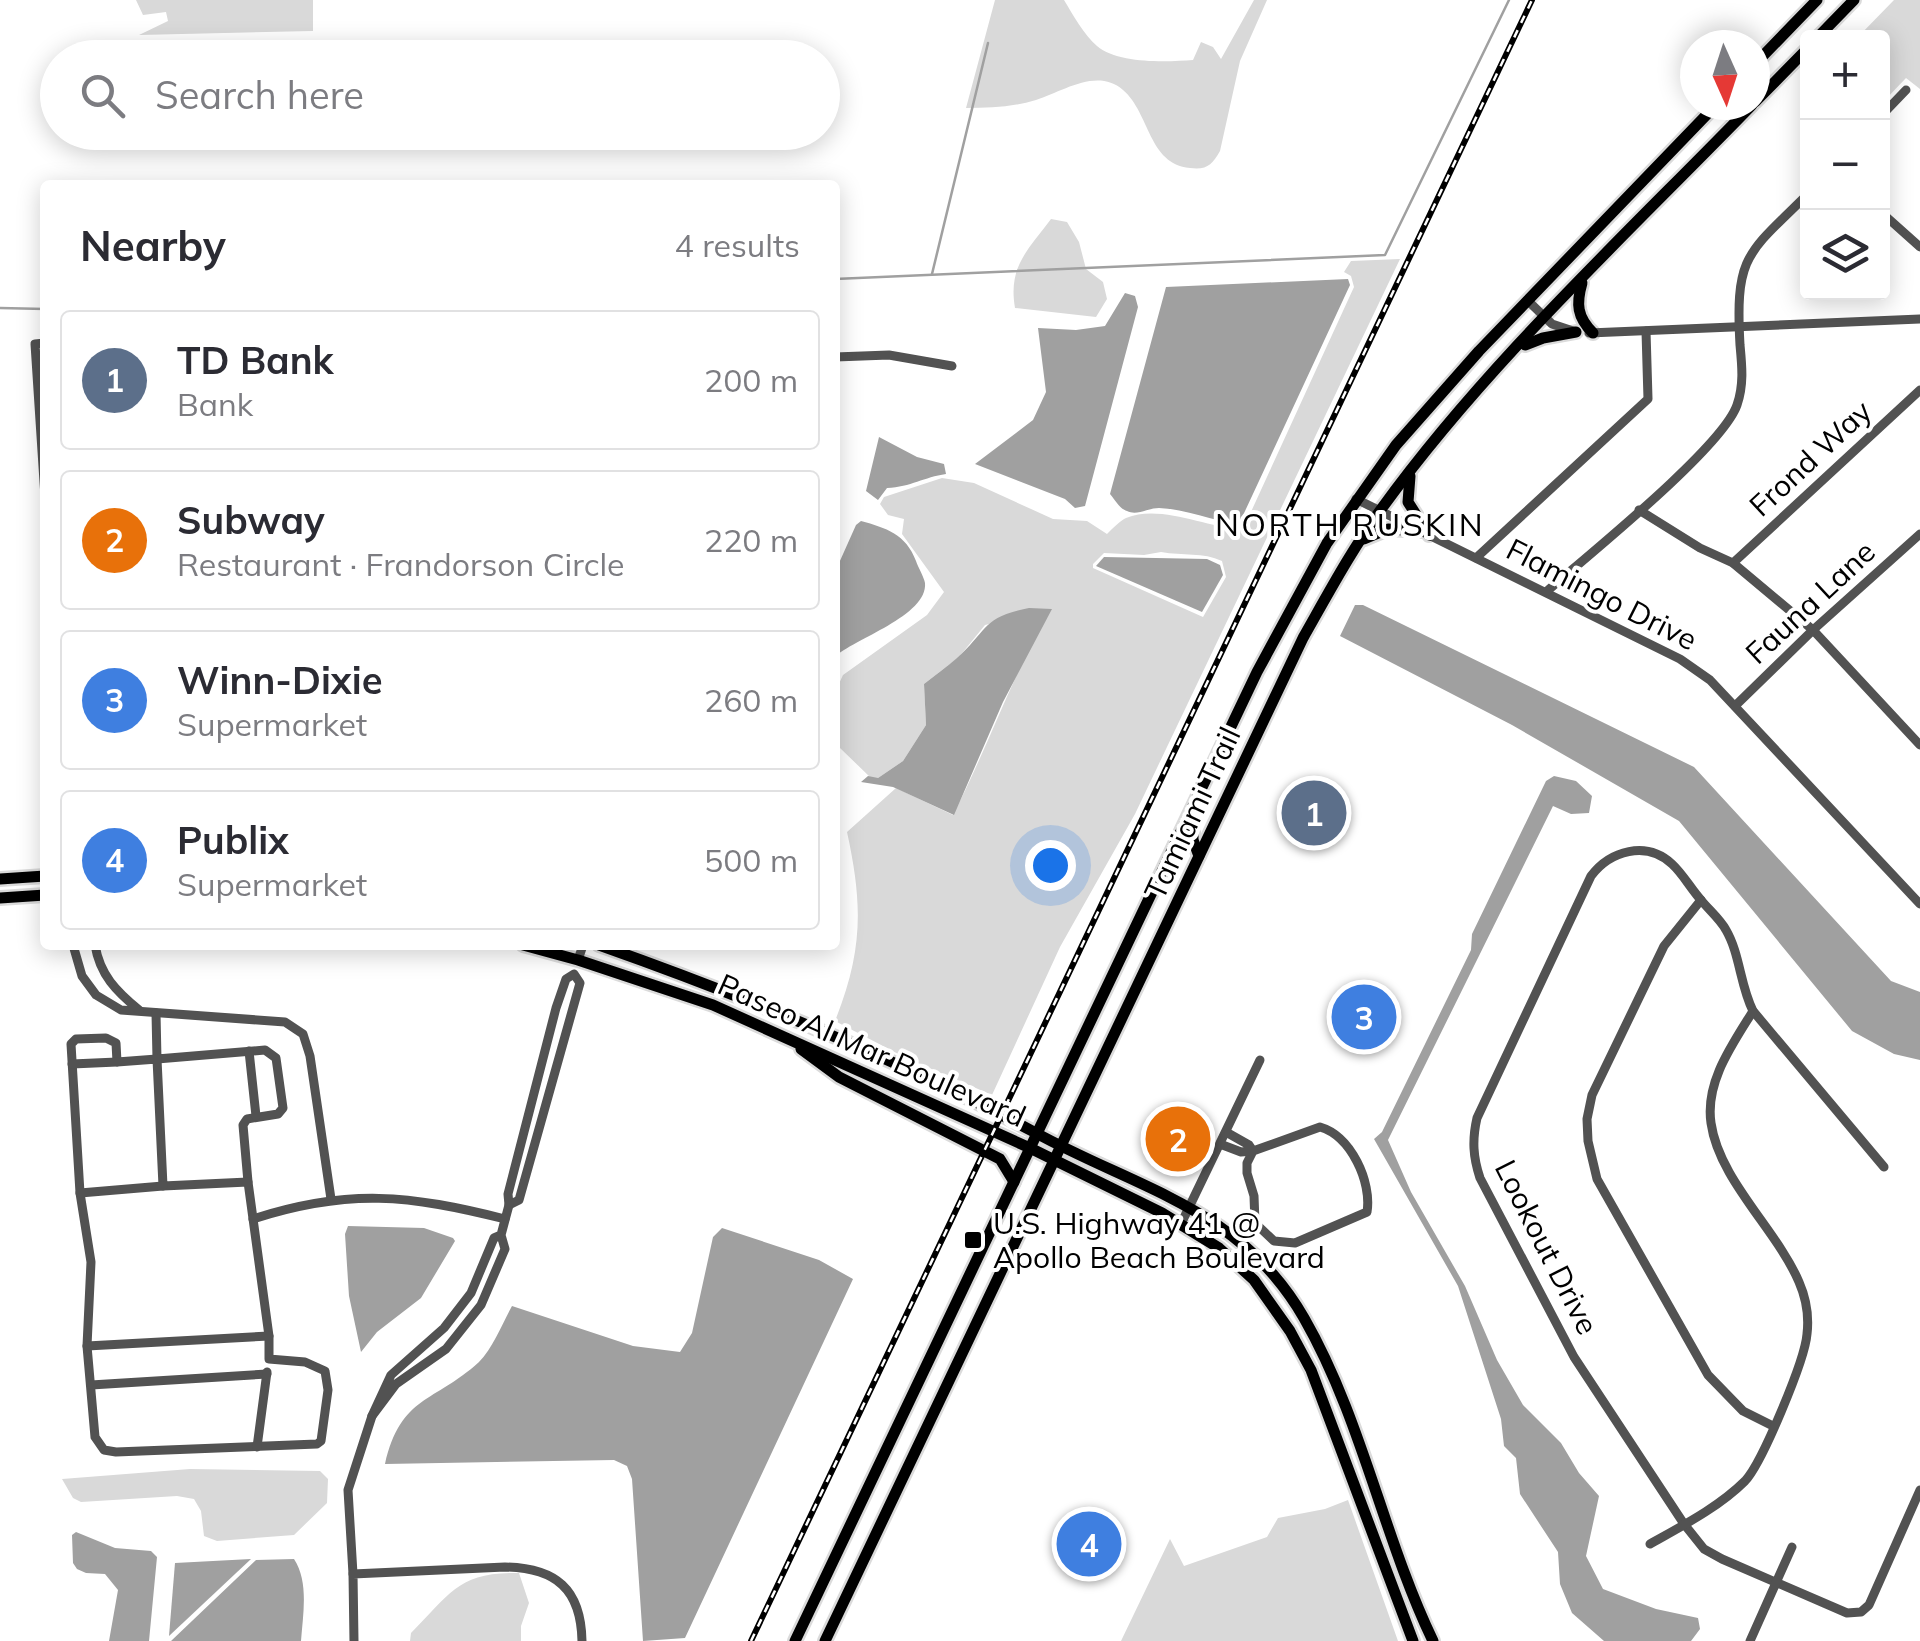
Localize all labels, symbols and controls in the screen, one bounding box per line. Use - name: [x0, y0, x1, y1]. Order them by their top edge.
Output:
- north arrow: [1680, 30, 1770, 120]
- map controls: [1800, 30, 1890, 300]
- button: +: [1800, 30, 1890, 120]
- search box: [40, 40, 840, 150]
- icon: search: [75, 68, 130, 123]
- text: Search here: [155, 71, 364, 119]
- button: −: [1800, 120, 1890, 210]
- button: layers: [1800, 210, 1890, 300]
- text: Nearby: [80, 219, 226, 272]
- text: 4 results: [675, 225, 800, 265]
- text: TD Bank: [177, 336, 334, 384]
- text: 1: [105, 360, 124, 400]
- text: 200 m: [704, 360, 798, 400]
- text: Bank: [177, 384, 253, 424]
- street label: Frond Way: [1741, 392, 1879, 524]
- text: Subway: [177, 496, 325, 544]
- district label: NORTH RUSKIN: [1215, 504, 1485, 544]
- text: 2: [105, 520, 124, 560]
- text: 220 m: [704, 520, 798, 560]
- street label: Flamingo Drive: [1500, 530, 1704, 658]
- street label: Fauna Lane: [1737, 532, 1883, 672]
- text: Restaurant · Frandorson Circle: [177, 544, 625, 584]
- text: Winn-Dixie: [177, 656, 382, 704]
- text: 3: [105, 680, 124, 720]
- text: 260 m: [704, 680, 798, 720]
- text: Supermarket: [177, 704, 367, 744]
- street label: Tamiami Trail: [1136, 721, 1248, 905]
- pin: 1: [1282, 776, 1346, 850]
- text: Publix: [177, 816, 289, 864]
- text: 4: [105, 840, 124, 880]
- text: 500 m: [704, 840, 798, 880]
- your location: [1025, 840, 1076, 891]
- text: Supermarket: [177, 864, 367, 904]
- street label: Paseo Al Mar Boulevard: [712, 965, 1032, 1135]
- pin: 3: [1332, 980, 1396, 1054]
- pin: 2: [1146, 1102, 1210, 1176]
- street label: Lookout Drive: [1487, 1153, 1607, 1341]
- place label: U.S. Highway 41 @ Apollo Beach Boulevard: [993, 1204, 1325, 1276]
- marker: U.S. Highway 41 @ Apollo Beach Boulevard: [962, 1229, 984, 1251]
- pin: 4: [1056, 1506, 1122, 1582]

